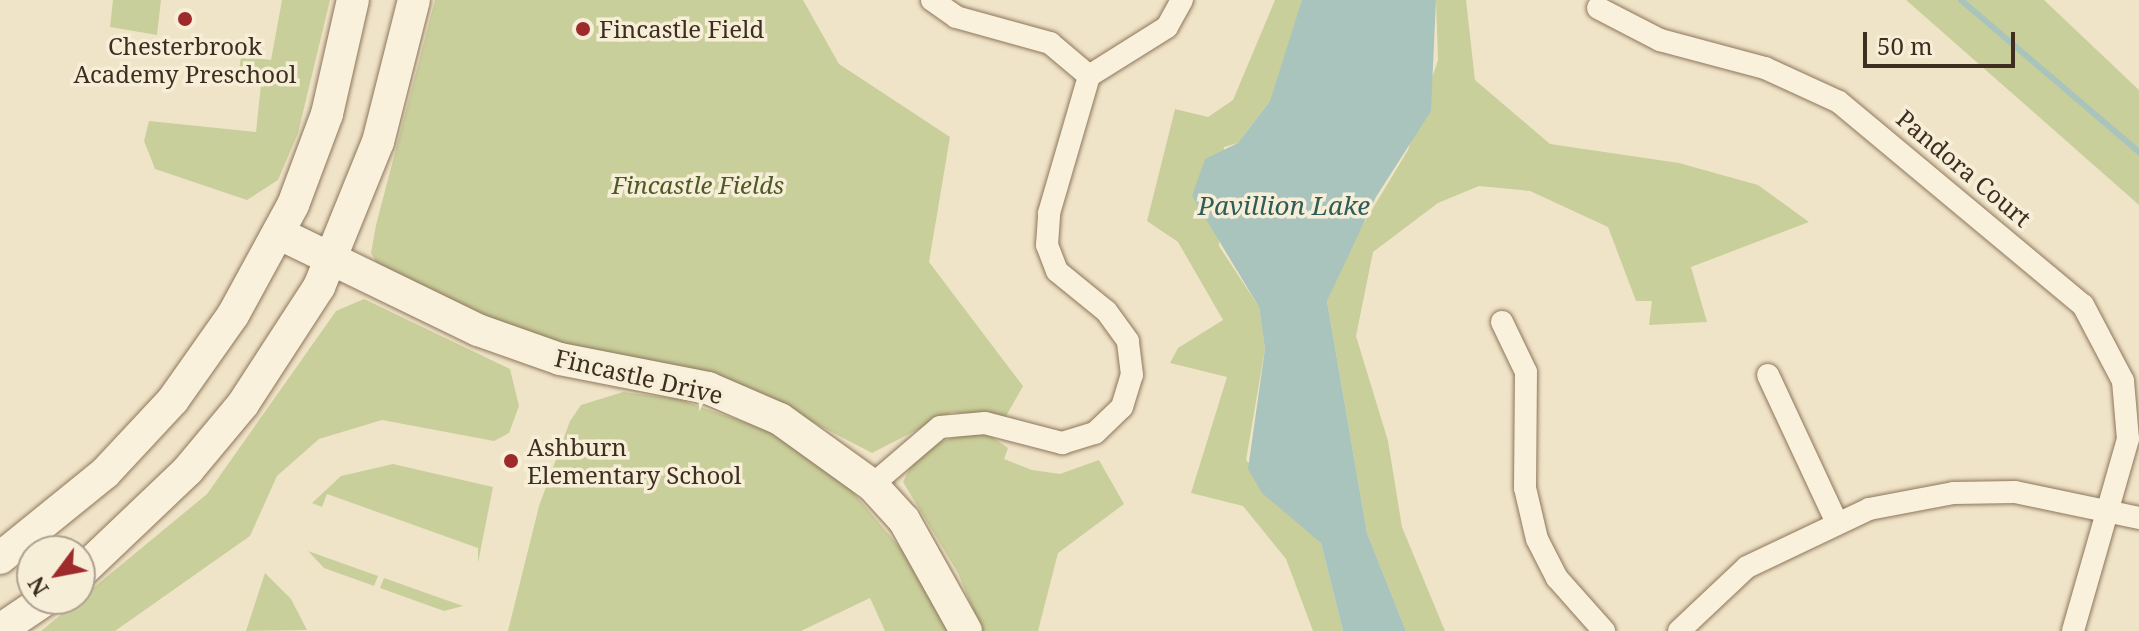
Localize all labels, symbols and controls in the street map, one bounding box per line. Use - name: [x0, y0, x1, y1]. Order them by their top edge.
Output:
- marker: Chesterbrook Academy Preschool: [176, 10, 194, 28]
- place label: Fincastle Field: [599, 15, 764, 43]
- scale bar: [1867, 16, 2019, 66]
- marker: Fincastle Field: [574, 20, 592, 38]
- text: 50 m: [1877, 29, 1933, 62]
- place label: Chesterbrook Academy Preschool: [74, 32, 296, 88]
- street label: Pandora Court: [1891, 104, 2037, 232]
- park label: Fincastle Fields: [612, 171, 784, 199]
- water label: Pavillion Lake: [1198, 190, 1370, 222]
- street label: Fincastle Drive: [552, 343, 726, 409]
- place label: Ashburn Elementary School: [527, 433, 742, 489]
- marker: Ashburn Elementary School: [502, 452, 520, 470]
- north arrow: [16, 535, 96, 615]
- text: N: [20, 571, 55, 602]

